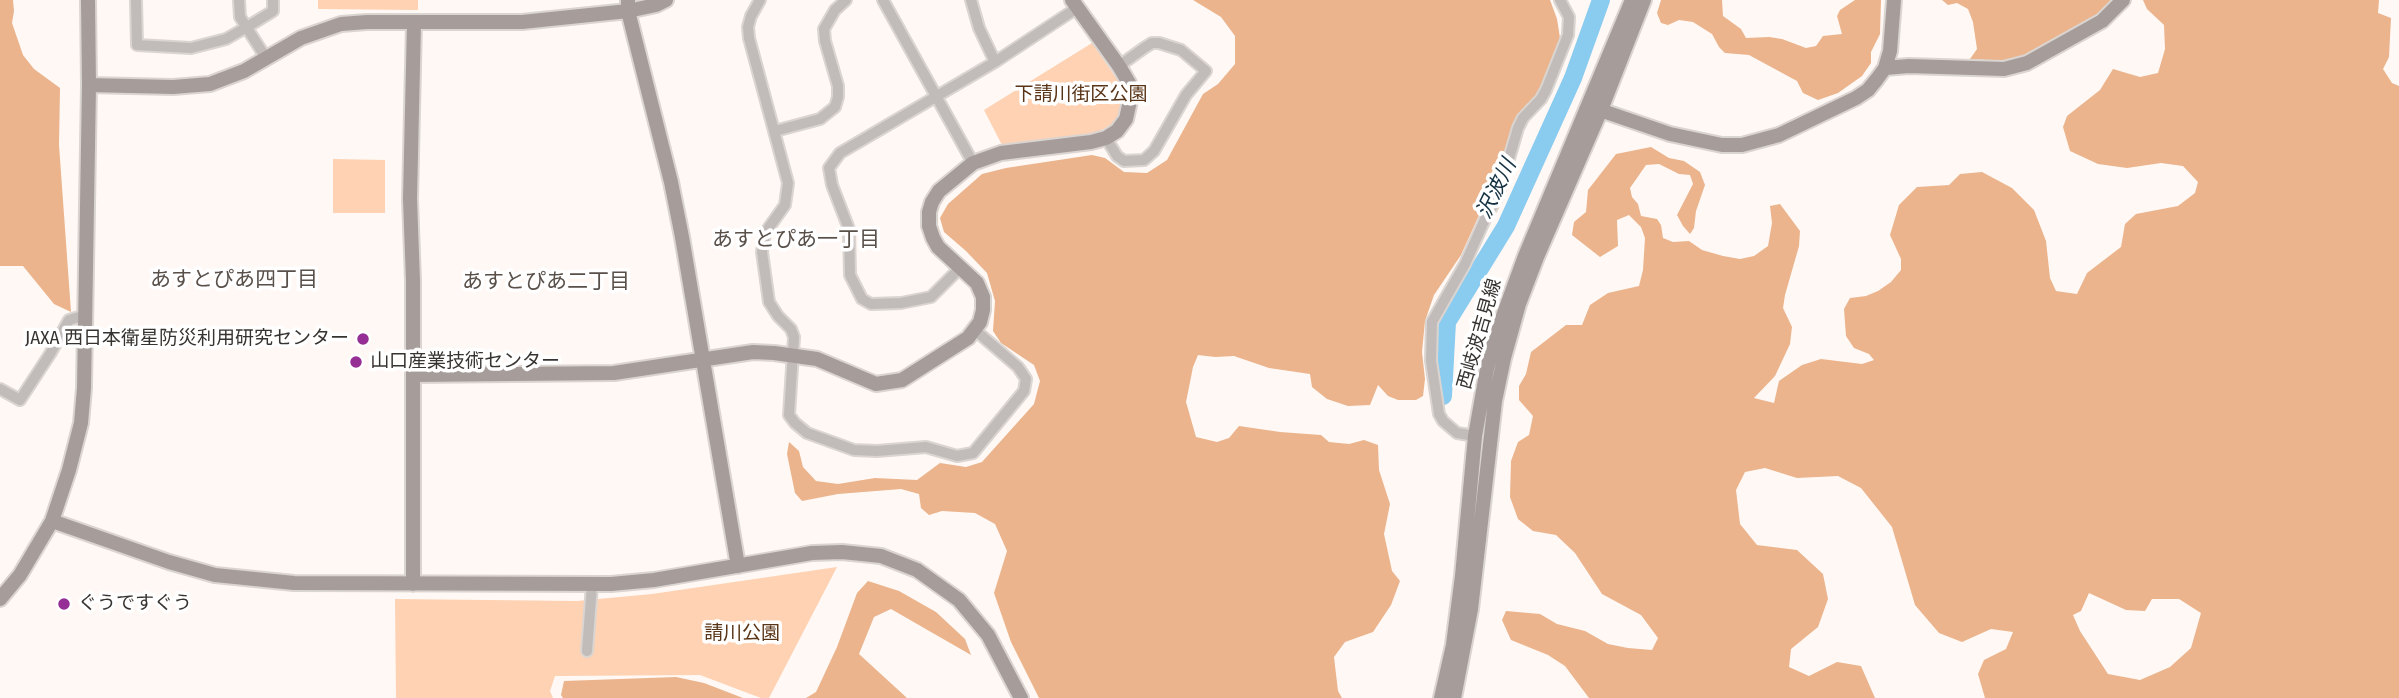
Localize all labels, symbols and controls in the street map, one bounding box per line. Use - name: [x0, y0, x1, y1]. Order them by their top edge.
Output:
- park label: 下請川街区公園: [1015, 84, 1147, 106]
- water label: 沢波川: [1472, 155, 1522, 223]
- district label: あすとぴあ一丁目: [712, 227, 880, 253]
- district label: あすとぴあ四丁目: [150, 267, 318, 293]
- district label: あすとぴあ二丁目: [462, 269, 630, 295]
- street label: 西岐波吉見線: [1453, 276, 1507, 392]
- place label: JAXA 西日本衛星防災利用研究センター: [25, 328, 349, 350]
- marker: JAXA 西日本衛星防災利用研究センター: [355, 331, 371, 347]
- place label: 山口産業技術センター: [370, 351, 560, 373]
- marker: 山口産業技術センター: [348, 354, 364, 370]
- place label: ぐうですぐう: [78, 593, 192, 615]
- marker: ぐうですぐう: [56, 596, 72, 612]
- park label: 請川公園: [704, 623, 780, 645]

